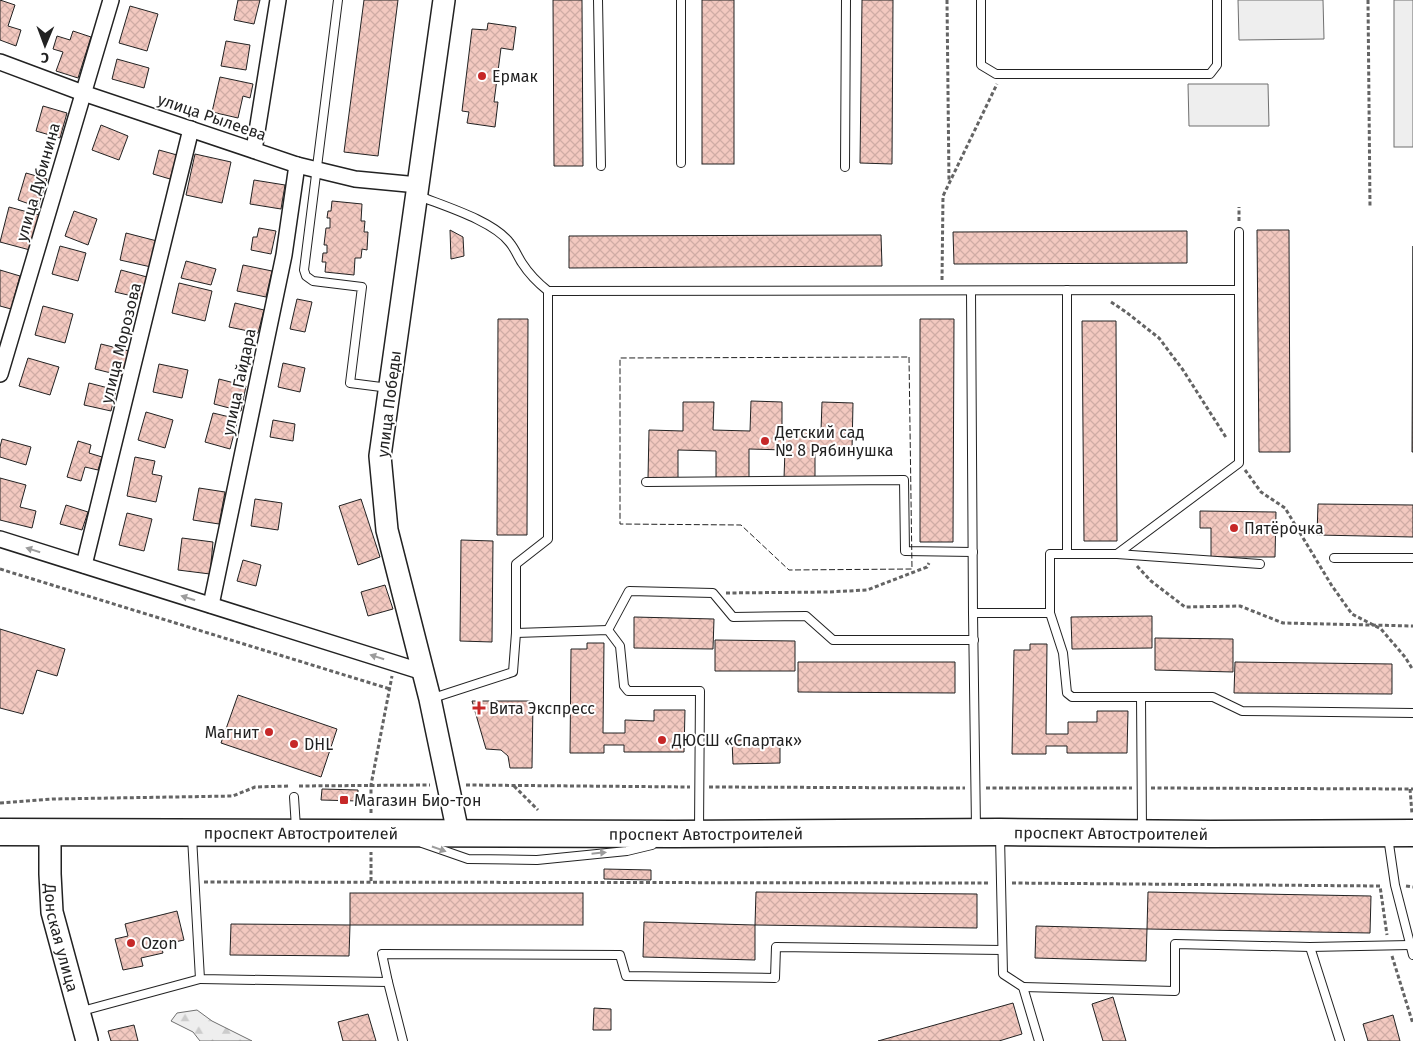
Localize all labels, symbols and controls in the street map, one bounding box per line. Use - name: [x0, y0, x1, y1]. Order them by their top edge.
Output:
- north arrow: [20, 20, 70, 70]
- text: С: [41, 49, 49, 66]
- place label: Ермак: [492, 67, 539, 86]
- marker: Ермак: [476, 70, 488, 82]
- street label: улица Рылеева: [155, 89, 269, 145]
- street label: улица Дубинина: [12, 120, 64, 244]
- street label: улица Морозова: [97, 281, 145, 405]
- street label: улица Гайдара: [218, 327, 260, 437]
- street label: улица Победы: [373, 350, 405, 458]
- place label: Детский сад № 8 Рябинушка: [774, 423, 893, 460]
- marker: Детский сад № 8 Рябинушка: [759, 435, 771, 447]
- place label: Пятёрочка: [1244, 519, 1324, 538]
- marker: Пятёрочка: [1228, 522, 1240, 534]
- one-way arrow: [26, 545, 41, 553]
- one-way arrow: [181, 594, 196, 602]
- one-way arrow: [369, 653, 384, 661]
- place label: Вита Экспресс: [489, 699, 595, 718]
- marker: Вита Экспресс: [473, 702, 485, 714]
- place label: Магнит: [205, 723, 260, 742]
- marker: Магнит: [263, 726, 275, 738]
- place label: ДЮСШ «Спартак»: [671, 731, 802, 750]
- marker: ДЮСШ «Спартак»: [656, 734, 668, 746]
- place label: DHL: [304, 735, 333, 754]
- marker: DHL: [288, 738, 300, 750]
- place label: Магазин Био-тон: [354, 791, 481, 810]
- marker: Магазин Био-тон: [338, 794, 350, 806]
- street label: проспект Автостроителей: [204, 823, 398, 843]
- street label: проспект Автостроителей: [1014, 823, 1208, 843]
- street label: проспект Автостроителей: [609, 824, 803, 844]
- one-way arrow: [431, 846, 446, 853]
- one-way arrow: [592, 849, 608, 857]
- street label: Донская улица: [41, 882, 83, 994]
- place label: Ozon: [141, 934, 178, 953]
- marker: Ozon: [125, 937, 137, 949]

